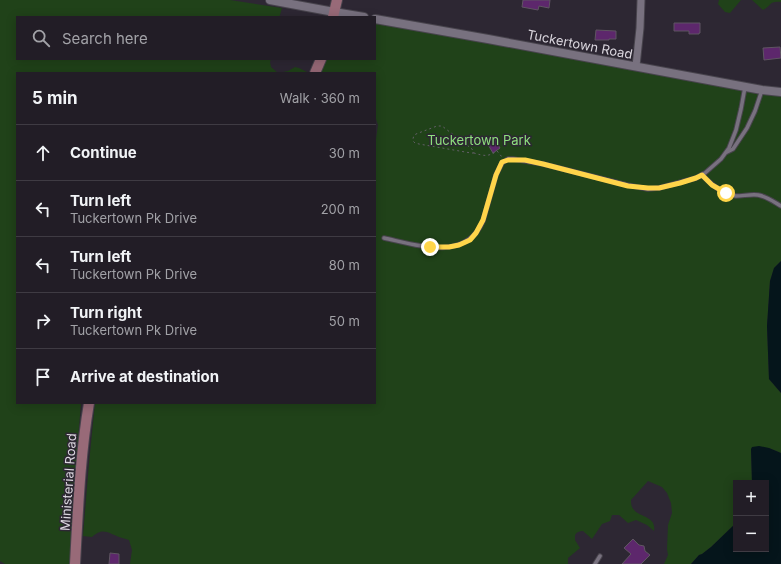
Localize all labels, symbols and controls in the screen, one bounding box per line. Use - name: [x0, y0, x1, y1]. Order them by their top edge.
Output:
- search box: [16, 16, 376, 60]
- street label: Tuckertown Road: [526, 26, 634, 62]
- icon: search: [30, 27, 52, 49]
- text: Search here: [62, 29, 148, 48]
- text: 5 min: [32, 88, 78, 108]
- text: Walk · 360 m: [280, 90, 360, 106]
- park label: Tuckertown Park: [427, 132, 531, 148]
- icon: ahead: [32, 142, 54, 164]
- text: Continue: [70, 143, 137, 162]
- text: 30 m: [329, 145, 360, 161]
- route start: [717, 184, 735, 202]
- text: Turn left: [70, 191, 131, 210]
- icon: left: [32, 198, 54, 220]
- text: 200 m: [321, 201, 360, 217]
- text: Tuckertown Pk Drive: [70, 210, 197, 226]
- route end: [421, 238, 439, 256]
- text: Turn left: [70, 247, 131, 266]
- icon: left: [32, 254, 54, 276]
- text: 80 m: [329, 257, 360, 273]
- text: Tuckertown Pk Drive: [70, 266, 197, 282]
- text: Turn right: [70, 303, 142, 322]
- icon: right: [32, 310, 54, 332]
- text: 50 m: [329, 313, 360, 329]
- text: Tuckertown Pk Drive: [70, 322, 197, 338]
- icon: arrive: [32, 366, 54, 388]
- text: Arrive at destination: [70, 367, 219, 386]
- street label: Ministerial Road: [57, 433, 79, 531]
- map controls: [733, 480, 769, 552]
- button: +: [733, 480, 769, 516]
- button: −: [733, 516, 769, 552]

